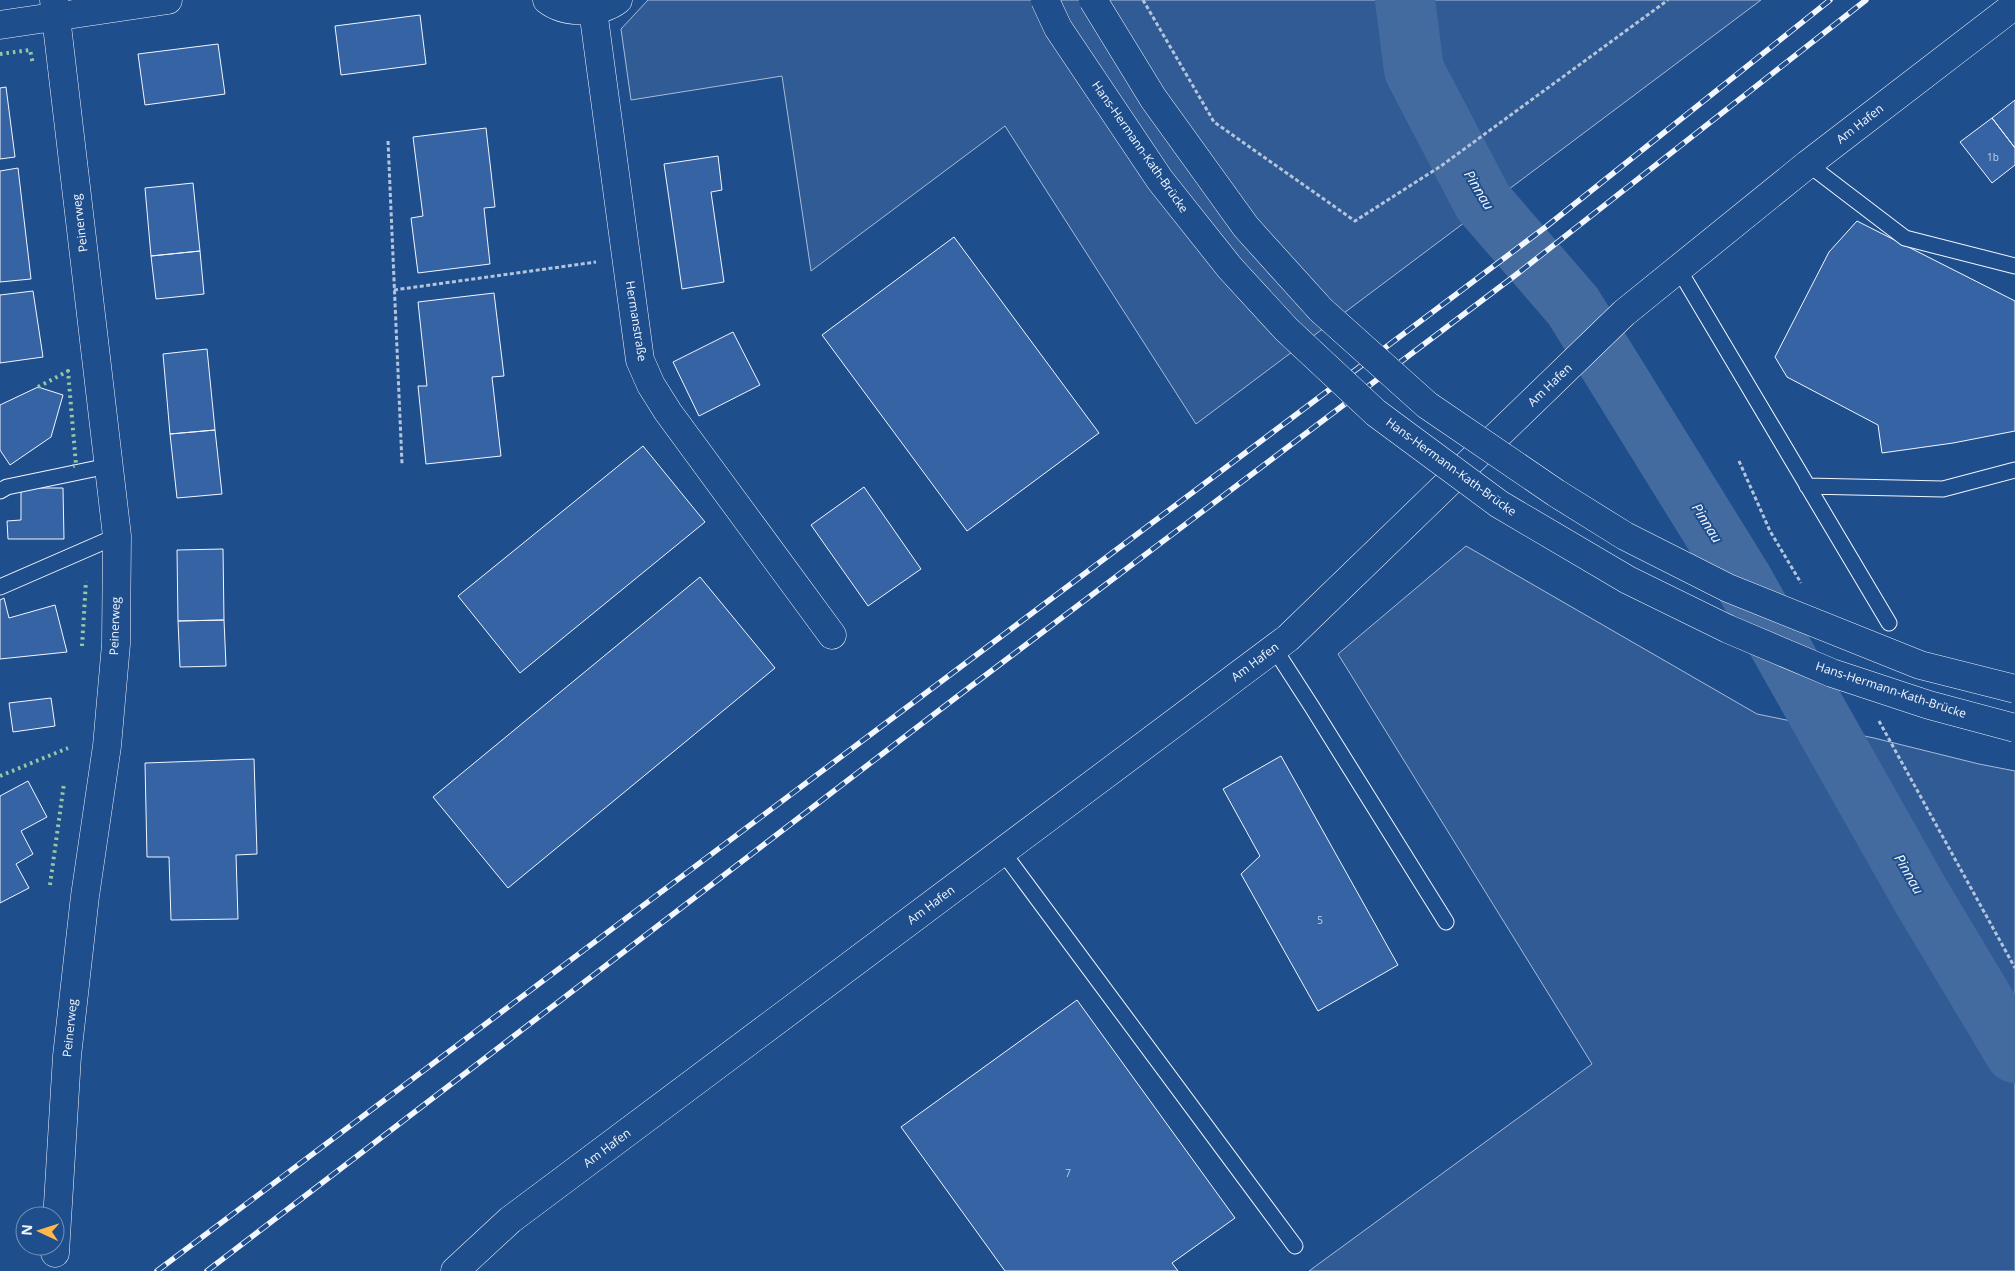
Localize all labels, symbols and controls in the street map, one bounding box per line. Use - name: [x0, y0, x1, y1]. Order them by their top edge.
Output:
- street label: Hans-Hermann-Kath-Brücke: [1088, 77, 1193, 216]
- street label: Am Hafen: [1833, 100, 1887, 147]
- house number: 1b: [1987, 150, 1999, 164]
- water label: Pinnau: [1460, 166, 1499, 213]
- street label: Peinerweg: [67, 192, 92, 253]
- street label: Hermanstraße: [622, 279, 651, 363]
- street label: Am Hafen: [1524, 359, 1576, 410]
- street label: Hans-Hermann-Kath-Brücke: [1383, 413, 1520, 520]
- water label: Pinnau: [1688, 499, 1727, 546]
- street label: Peinerweg: [105, 596, 124, 656]
- street label: Am Hafen: [1227, 638, 1282, 685]
- street label: Hans-Hermann-Kath-Brücke: [1814, 657, 1969, 722]
- water label: Pinnau: [1890, 850, 1929, 897]
- street label: Am Hafen: [903, 881, 958, 928]
- house number: 5: [1317, 913, 1323, 927]
- street label: Peinerweg: [58, 997, 81, 1058]
- street label: Am Hafen: [579, 1124, 634, 1171]
- house number: 7: [1065, 1166, 1071, 1180]
- north arrow: [15, 1206, 65, 1256]
- text: N: [17, 1224, 36, 1236]

